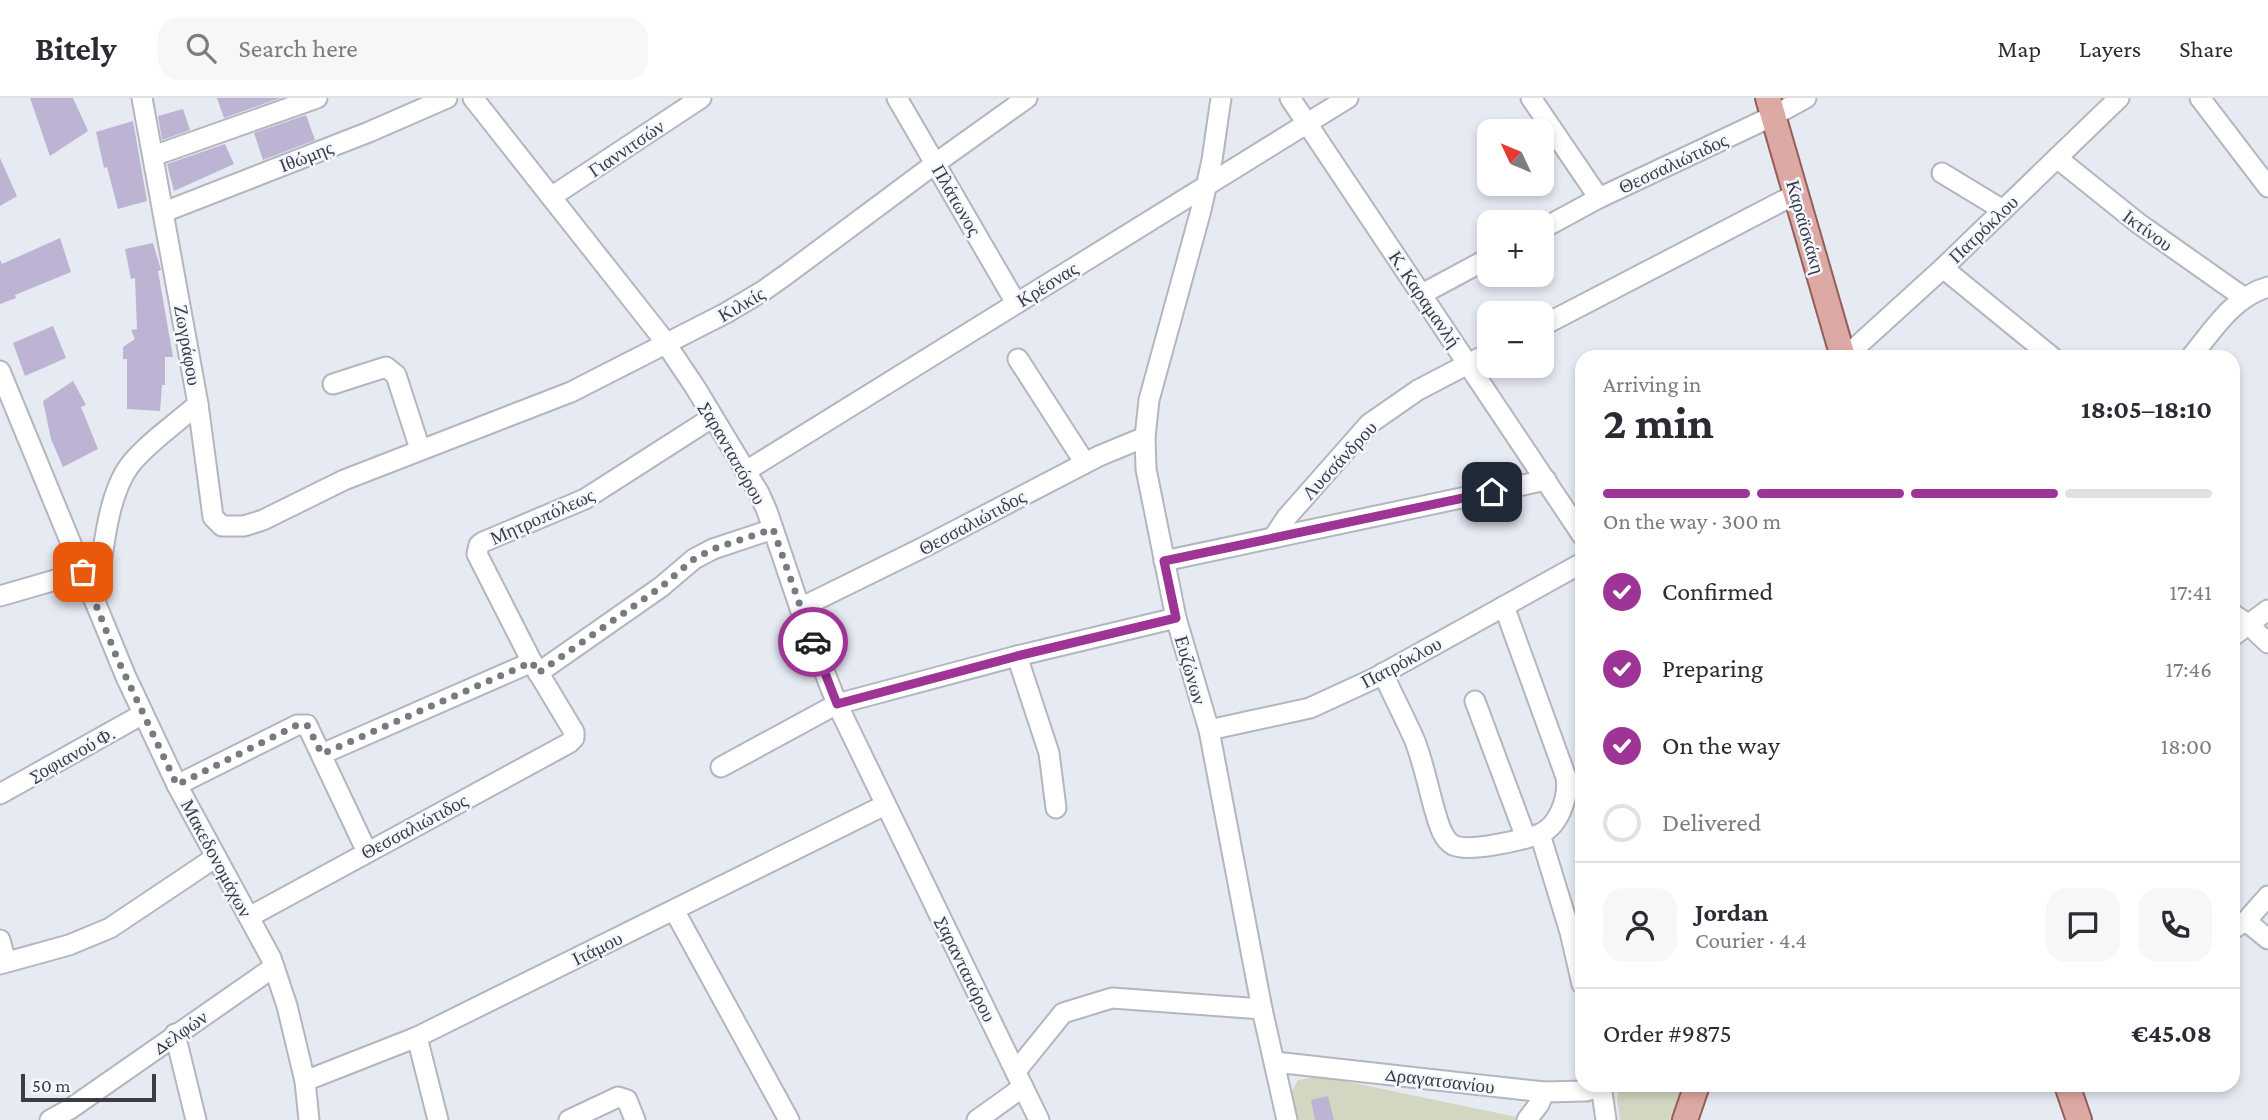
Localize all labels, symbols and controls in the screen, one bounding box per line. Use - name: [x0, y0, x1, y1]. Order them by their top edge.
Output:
- search box: [158, 17, 648, 80]
- icon: search: [182, 29, 220, 67]
- text: Bitely: [35, 30, 116, 67]
- text: Search here: [238, 34, 358, 63]
- text: Map: [1997, 35, 2041, 62]
- text: Layers: [2079, 35, 2141, 62]
- text: Share: [2179, 35, 2233, 62]
- street label: Γιαννιτσών: [584, 115, 668, 181]
- north arrow: [1477, 119, 1554, 196]
- map controls: [1477, 119, 1554, 378]
- street label: Θεσσαλιώτιδος: [1616, 129, 1731, 198]
- street label: Ιθώμης: [276, 137, 336, 176]
- street label: Πλάτωνος: [928, 161, 986, 240]
- street label: Καραϊσκάκη: [1782, 178, 1829, 276]
- street label: Πατρόκλου: [1944, 191, 2022, 267]
- street label: Ικτίνου: [2119, 205, 2177, 255]
- button: +: [1477, 210, 1554, 287]
- street label: Κ. Καραμανλή: [1385, 247, 1465, 351]
- street label: Κρέσνας: [1013, 257, 1082, 311]
- street label: Κιλκίς: [714, 283, 769, 326]
- button: −: [1477, 301, 1554, 378]
- street label: Ζωγράφου: [170, 303, 205, 387]
- text: Arriving in: [1603, 371, 1701, 397]
- text: 18:05–18:10: [2081, 395, 2212, 424]
- text: 2 min: [1603, 397, 1714, 448]
- street label: Σαρανταπόρου: [695, 398, 770, 508]
- street label: Λυσσάνδρου: [1298, 417, 1381, 504]
- pin: [1462, 462, 1522, 522]
- icon: home: [1473, 473, 1511, 511]
- street label: Μητροπόλεως: [487, 484, 598, 549]
- street label: Θεσσαλιώτιδος: [915, 485, 1029, 559]
- text: On the way · 300 m: [1603, 508, 1781, 534]
- pin: [53, 542, 113, 602]
- icon: bag: [64, 553, 102, 591]
- icon: check: [1603, 573, 1641, 611]
- text: Confirmed: [1662, 577, 1773, 606]
- text: 17:41: [2169, 579, 2212, 605]
- courier: [778, 607, 848, 677]
- icon: car: [794, 623, 832, 661]
- street label: Ευζώνων: [1171, 633, 1210, 707]
- street label: Πατρόκλου: [1357, 633, 1445, 692]
- icon: check: [1603, 650, 1641, 688]
- text: Preparing: [1662, 654, 1763, 683]
- text: 17:46: [2165, 656, 2212, 682]
- street label: Σοφιανού Φ.: [26, 722, 118, 786]
- icon: check: [1603, 727, 1641, 765]
- text: On the way: [1662, 731, 1780, 760]
- text: 18:00: [2161, 733, 2212, 759]
- street label: Θεσσαλιώτιδος: [357, 789, 471, 863]
- street label: Μακεδονομάχων: [177, 796, 257, 921]
- text: Delivered: [1662, 808, 1761, 837]
- button: person: [1603, 888, 1677, 962]
- button: chat: [2046, 888, 2120, 962]
- button: phone: [2138, 888, 2212, 962]
- text: Jordan: [1695, 898, 1769, 927]
- street label: Σαρανταπόρου: [931, 913, 1000, 1025]
- street label: Ιτάμου: [569, 927, 626, 970]
- text: Courier · 4.4: [1695, 927, 1807, 953]
- street label: Δελφών: [149, 1006, 212, 1059]
- text: Order #9875: [1603, 1019, 1732, 1048]
- text: €45.08: [2131, 1019, 2212, 1048]
- street label: Δραγατσανίου: [1384, 1063, 1496, 1098]
- scale bar: [21, 1071, 156, 1103]
- text: 50 m: [32, 1075, 71, 1096]

